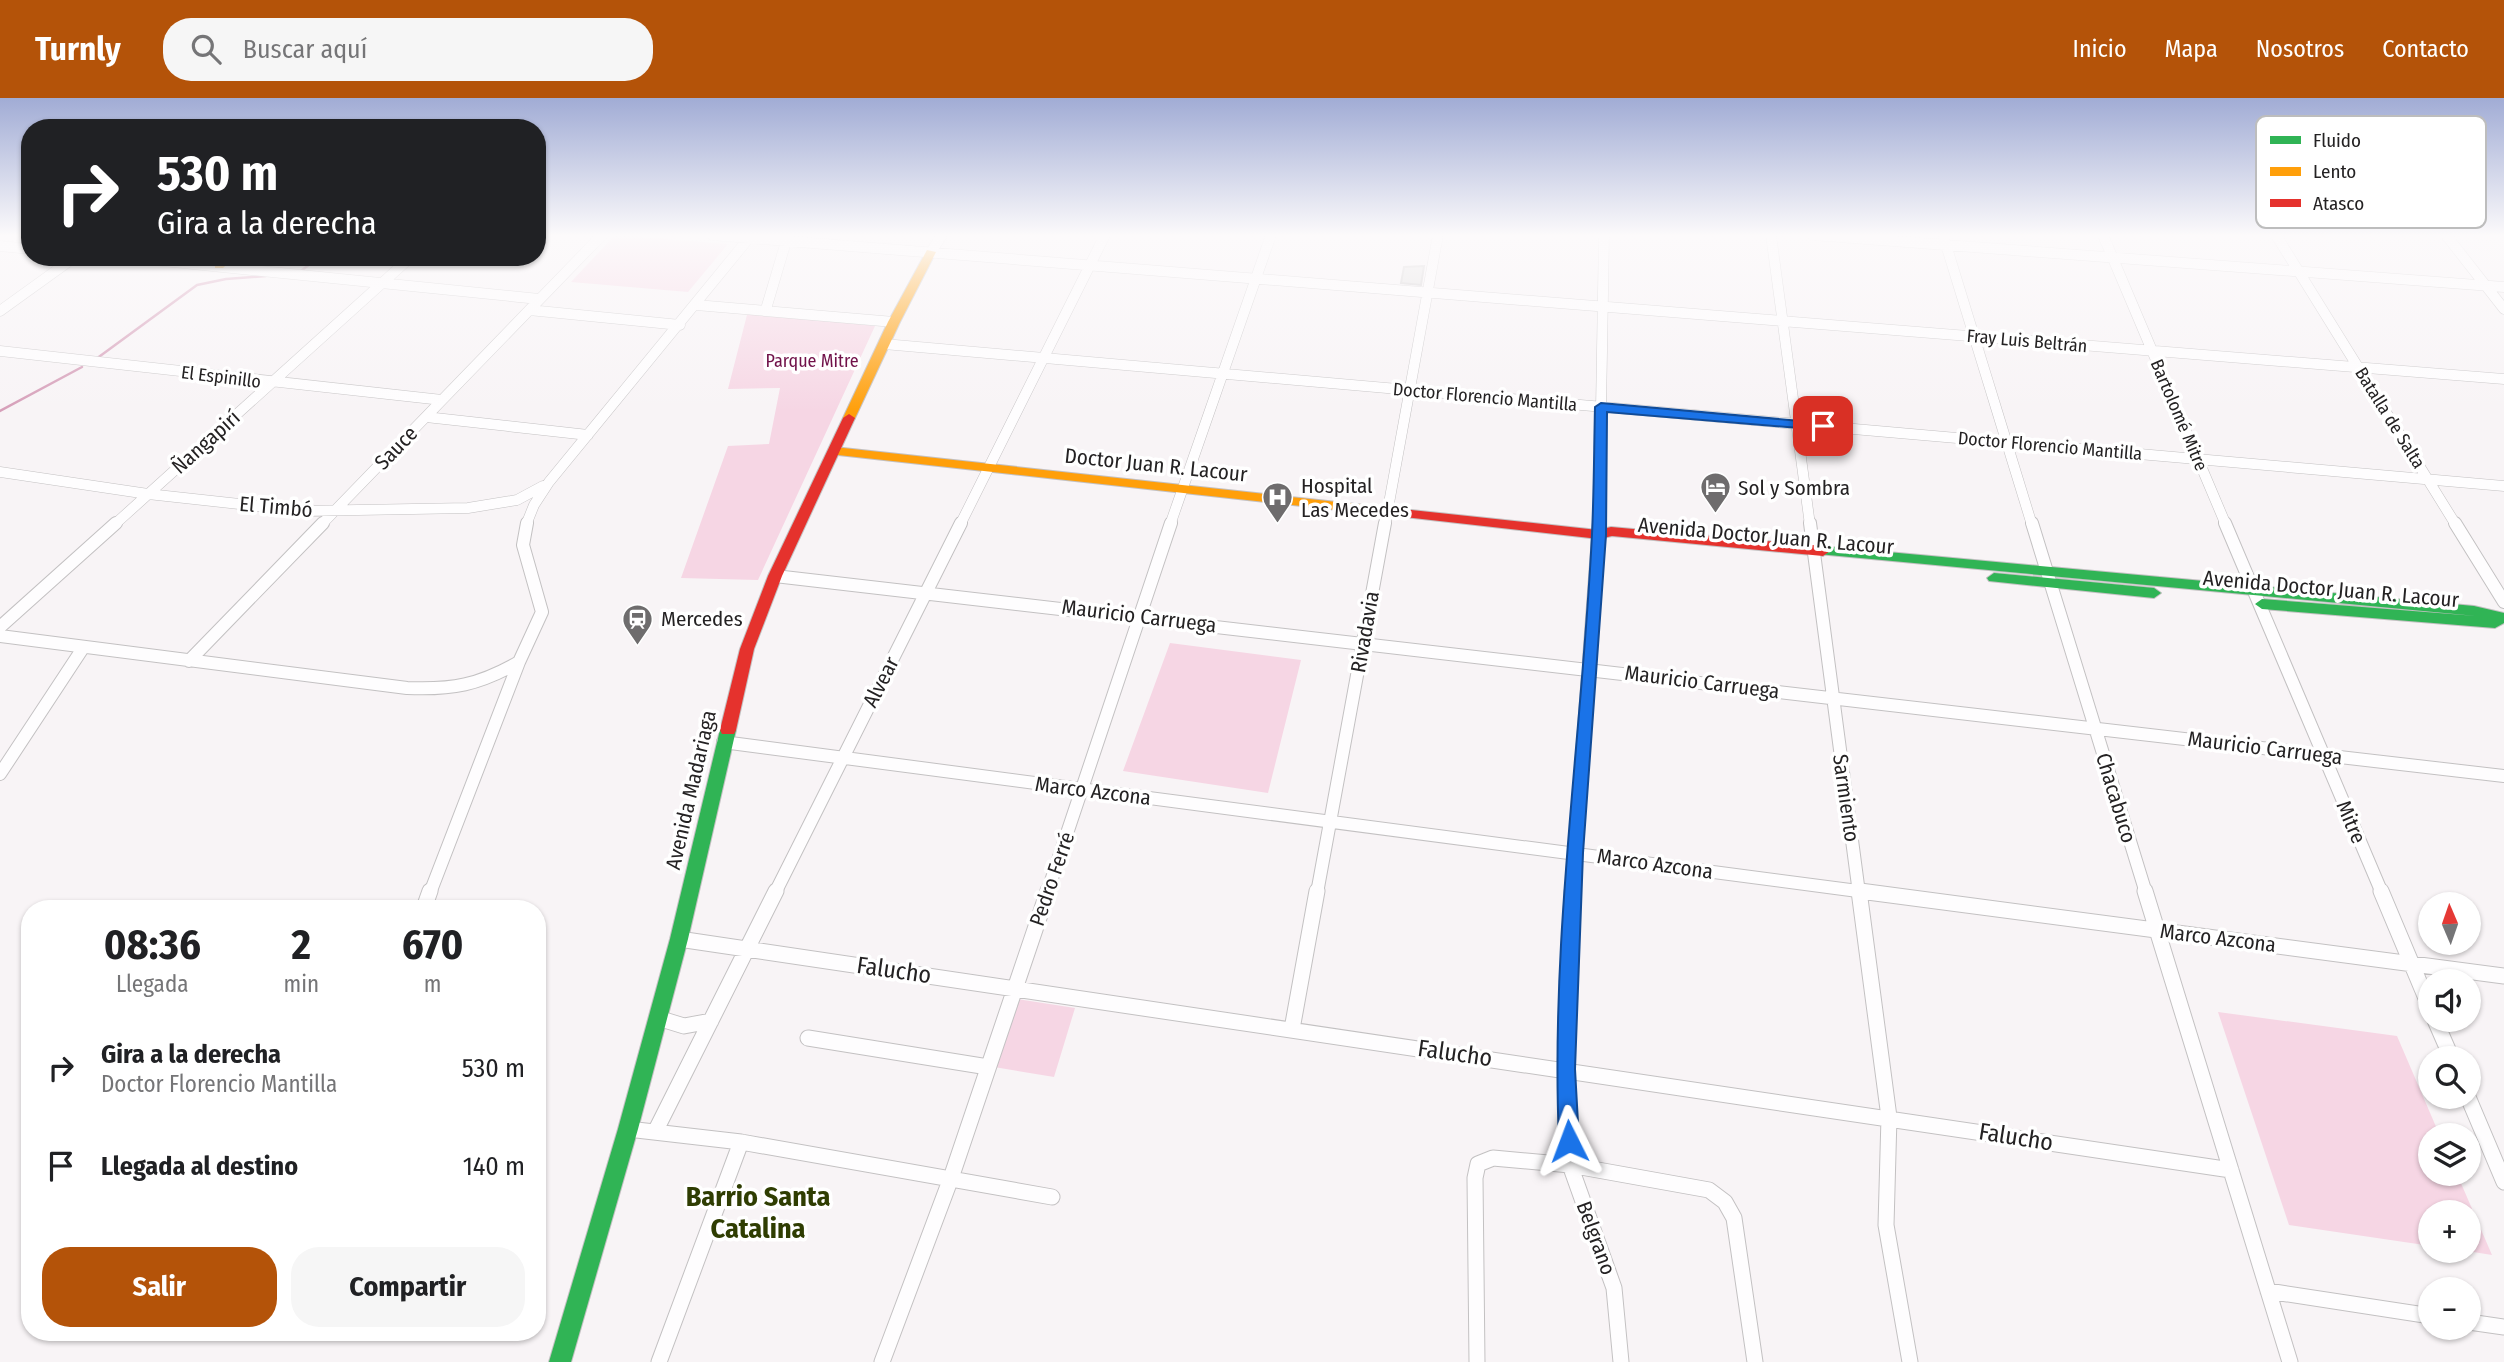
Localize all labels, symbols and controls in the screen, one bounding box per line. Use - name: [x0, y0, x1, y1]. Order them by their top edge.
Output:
- search box: [163, 18, 653, 81]
- text: Turnly: [35, 29, 121, 69]
- icon: search: [187, 30, 225, 68]
- text: Buscar aquí: [243, 34, 367, 65]
- text: Inicio: [2073, 35, 2127, 63]
- text: Mapa: [2165, 35, 2218, 63]
- text: Nosotros: [2256, 35, 2344, 63]
- text: Contacto: [2382, 35, 2469, 63]
- legend: [2256, 116, 2486, 228]
- text: Fluido: [2313, 129, 2361, 152]
- text: 530 m: [157, 144, 278, 203]
- icon: right: [42, 147, 133, 238]
- text: Lento: [2313, 160, 2356, 183]
- text: Atasco: [2313, 192, 2364, 215]
- text: Gira a la derecha: [157, 204, 377, 242]
- street label: Fray Luis Beltrán: [1966, 325, 2088, 357]
- park label: Parque Mitre: [765, 350, 859, 372]
- street label: Bartolomé Mitre: [2146, 356, 2212, 474]
- street label: El Espinillo: [180, 361, 262, 393]
- street label: Batalla de Salta: [2350, 363, 2430, 473]
- street label: Doctor Florencio Mantilla: [1392, 378, 1578, 416]
- pin: [1793, 396, 1853, 456]
- street label: Ñangapirí: [166, 405, 246, 479]
- icon: arrive: [1804, 407, 1842, 445]
- street label: Sauce: [369, 421, 423, 475]
- street label: Doctor Florencio Mantilla: [1957, 427, 2143, 465]
- street label: Doctor Juan R. Lacour: [1063, 442, 1249, 488]
- hotel icon: Sol y Sombra: [1698, 471, 1732, 515]
- place label: Hospital Las Mecedes: [1301, 473, 1409, 523]
- place label: Sol y Sombra: [1738, 475, 1850, 501]
- hospital icon: Hospital Las Mecedes: [1261, 481, 1295, 525]
- street label: El Timbó: [238, 491, 314, 523]
- street label: Avenida Doctor Juan R. Lacour: [1637, 512, 1896, 560]
- street label: Avenida Doctor Juan R. Lacour: [2202, 565, 2461, 613]
- street label: Rivadavia: [1345, 589, 1385, 675]
- street label: Mauricio Carruega: [1060, 594, 1218, 638]
- station icon: Mercedes: [621, 602, 655, 646]
- place label: Mercedes: [661, 606, 743, 632]
- street label: Alvear: [857, 652, 905, 712]
- street label: Mauricio Carruega: [1623, 660, 1781, 704]
- street label: Avenida Madariaga: [660, 708, 722, 872]
- street label: Mauricio Carruega: [2186, 726, 2344, 770]
- street label: Chacabuco: [2090, 750, 2142, 846]
- street label: Sarmiento: [1827, 752, 1865, 844]
- street label: Marco Azcona: [1033, 771, 1153, 811]
- street label: Mitre: [2330, 797, 2372, 847]
- street label: Pedro Ferré: [1024, 828, 1080, 930]
- street label: Marco Azcona: [1595, 843, 1715, 885]
- north arrow: [2418, 892, 2482, 956]
- map controls: [2418, 892, 2481, 1340]
- street label: Marco Azcona: [2158, 918, 2278, 958]
- text: 08:36: [104, 920, 201, 970]
- text: 2: [292, 920, 311, 970]
- text: 670: [402, 920, 463, 970]
- street label: Falucho: [855, 951, 933, 989]
- button: sound: [2418, 969, 2481, 1032]
- text: Llegada: [116, 970, 188, 998]
- text: min: [283, 970, 319, 998]
- text: m: [424, 970, 441, 998]
- street label: Falucho: [1416, 1034, 1494, 1072]
- text: Gira a la derecha: [101, 1039, 281, 1070]
- button: search: [2418, 1046, 2481, 1109]
- icon: right: [42, 1049, 80, 1087]
- text: 530 m: [462, 1053, 525, 1084]
- text: Doctor Florencio Mantilla: [101, 1070, 337, 1098]
- position arrow: [1532, 1104, 1606, 1178]
- street label: Falucho: [1977, 1117, 2055, 1157]
- button: layers: [2418, 1123, 2481, 1186]
- icon: arrive: [42, 1147, 80, 1185]
- text: Llegada al destino: [101, 1151, 298, 1182]
- text: 140 m: [463, 1151, 525, 1182]
- district label: Barrio Santa Catalina: [686, 1180, 830, 1245]
- street label: Belgrano: [1571, 1198, 1621, 1278]
- button: +: [2418, 1200, 2481, 1263]
- button: Salir: [42, 1247, 277, 1327]
- button: Compartir: [291, 1247, 525, 1327]
- button: −: [2418, 1277, 2481, 1340]

